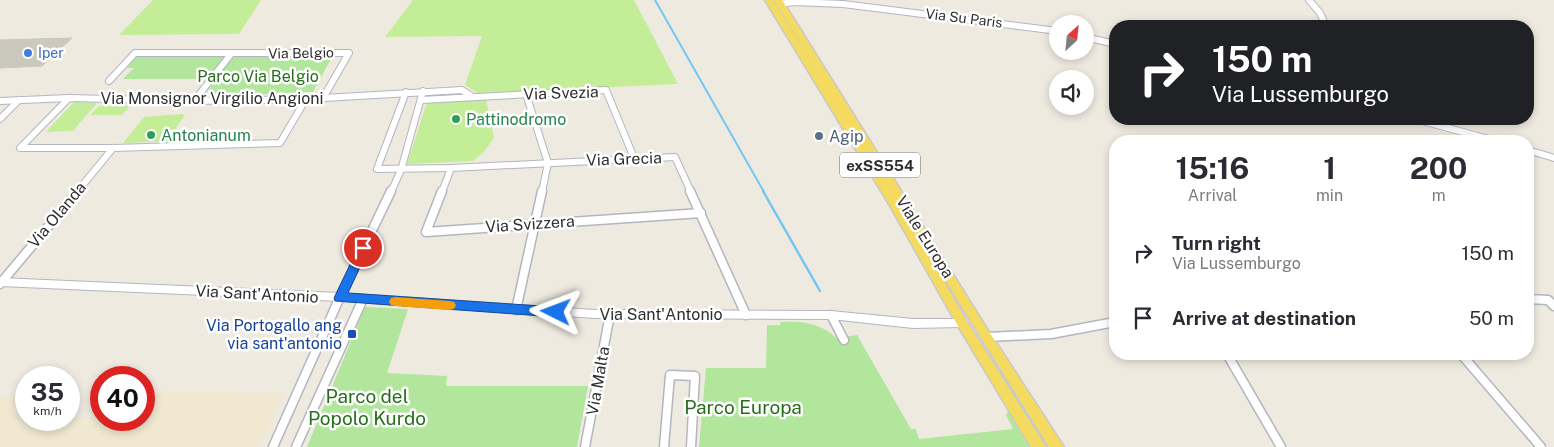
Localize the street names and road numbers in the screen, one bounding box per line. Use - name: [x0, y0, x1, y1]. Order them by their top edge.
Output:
- street label: Via Su Paris: [925, 5, 1003, 31]
- street label: Via Belgio: [268, 44, 334, 62]
- street label: Via Svezia: [523, 82, 599, 104]
- street label: Via Monsignor Virgilio Angioni: [101, 89, 323, 108]
- street label: Via Grecia: [586, 148, 662, 170]
- road number: exSS554: [840, 152, 920, 178]
- street label: Via Olanda: [24, 178, 90, 252]
- street label: Viale Europa: [892, 192, 958, 282]
- street label: Via Svizzera: [485, 211, 575, 237]
- street label: Via Sant'Antonio: [195, 281, 319, 307]
- street label: Via Sant'Antonio: [599, 305, 723, 324]
- street label: Via Malta: [583, 345, 613, 417]

